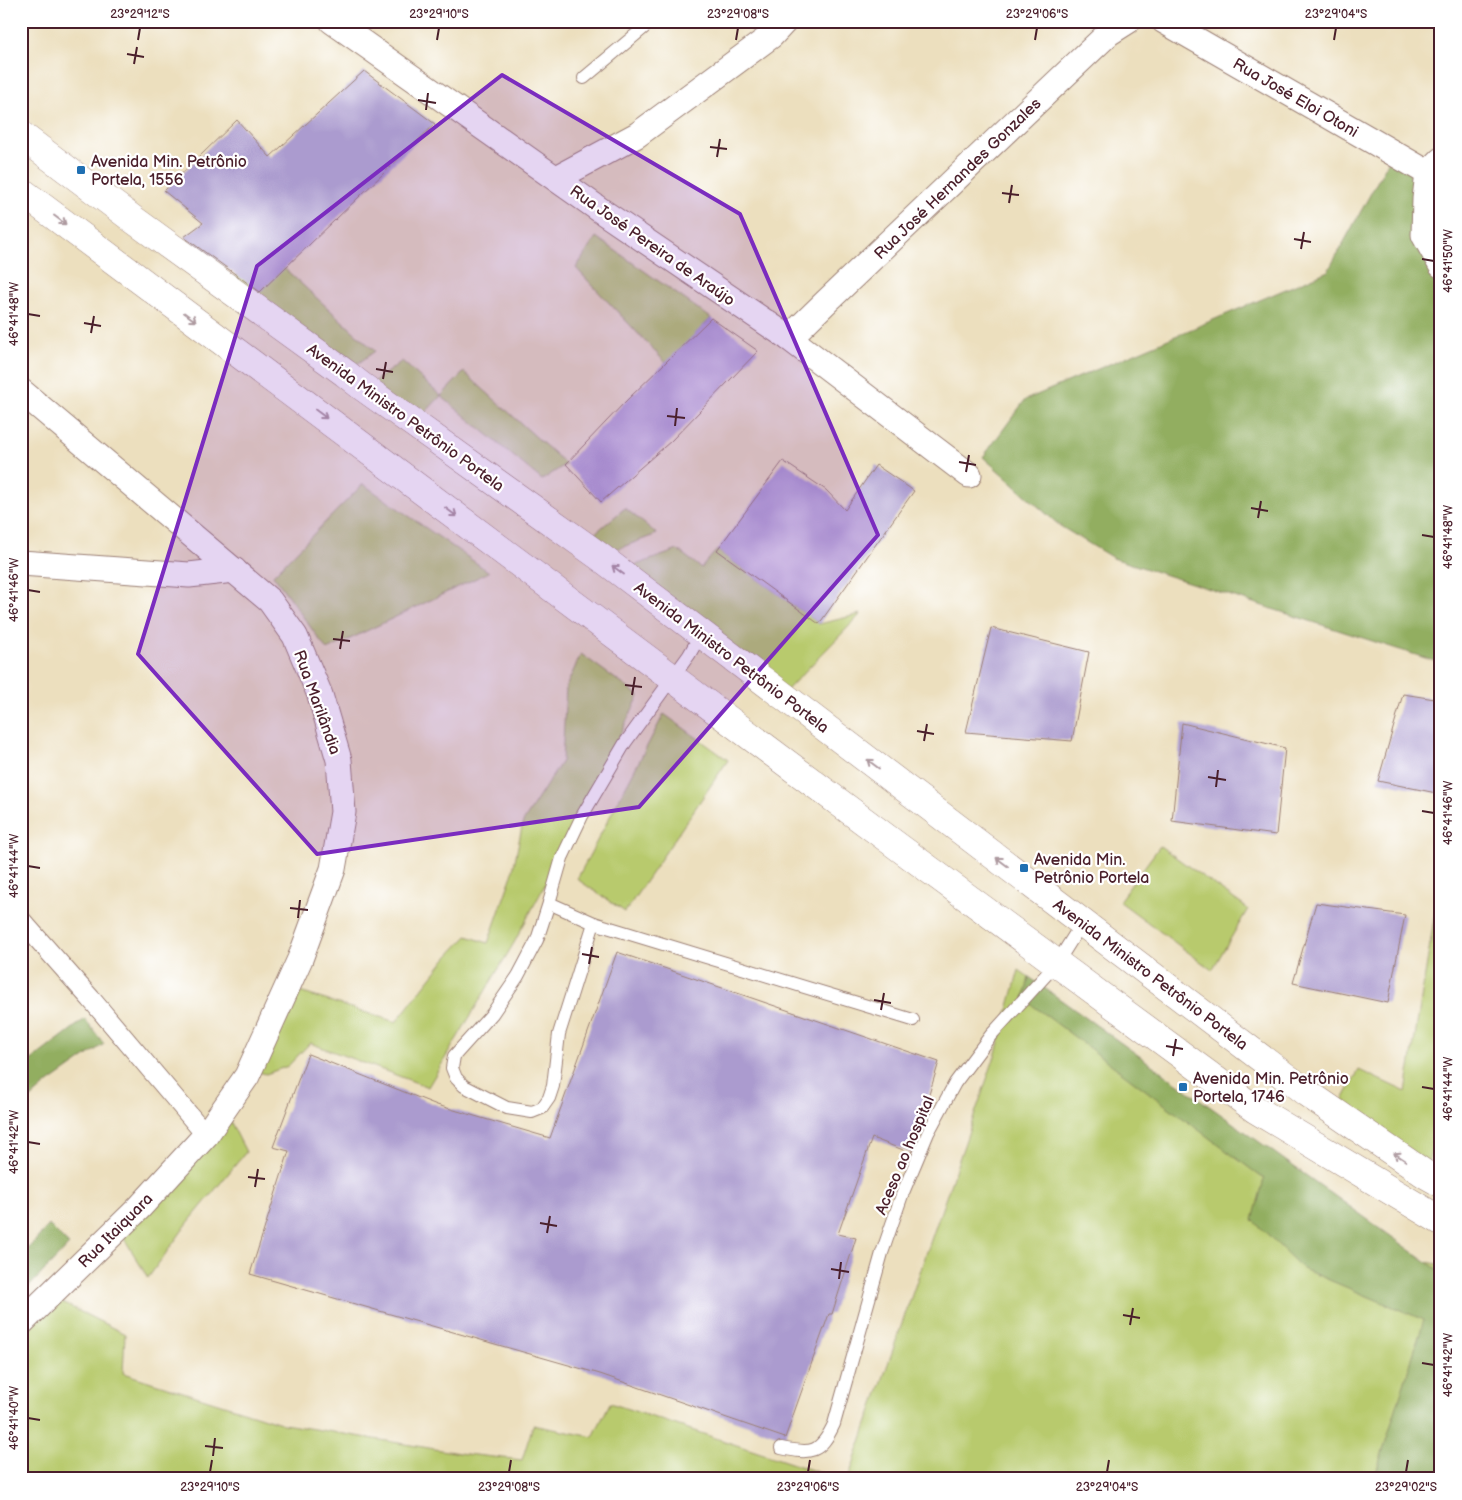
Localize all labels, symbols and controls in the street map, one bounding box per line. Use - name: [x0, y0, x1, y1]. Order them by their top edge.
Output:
- text: 23°29'12"S: [110, 7, 170, 22]
- text: 23°29'10"S: [409, 7, 469, 22]
- text: 23°29'08"S: [707, 7, 769, 22]
- text: 23°29'06"S: [1006, 7, 1068, 22]
- text: 23°29'04"S: [1305, 7, 1367, 22]
- street label: Rua José Eloi Otoni: [1229, 55, 1361, 142]
- street label: Rua José Hernandes Gonzales: [871, 94, 1045, 264]
- place label: Avenida Min. Petrônio Portela, 1556: [91, 153, 247, 190]
- marker: Avenida Min. Petrônio Portela, 1556: [75, 164, 87, 176]
- street label: Rua José Pereira de Araújo: [566, 182, 738, 311]
- one-way arrow: [53, 215, 67, 225]
- text: 46°41'50"W: [1441, 229, 1456, 293]
- text: 46°41'48"W: [7, 282, 22, 346]
- one-way arrow: [183, 312, 197, 322]
- street label: Avenida Ministro Petrônio Portela: [303, 340, 507, 496]
- one-way arrow: [314, 409, 327, 420]
- text: 46°41'48"W: [1441, 505, 1456, 569]
- one-way arrow: [444, 506, 457, 517]
- text: 46°41'46"W: [7, 558, 22, 622]
- one-way arrow: [612, 565, 625, 576]
- street label: Avenida Ministro Petrônio Portela: [630, 579, 832, 738]
- street label: Rua Marilândia: [289, 648, 344, 757]
- one-way arrow: [866, 759, 880, 769]
- text: 46°41'46"W: [1441, 781, 1456, 845]
- text: 46°41'44"W: [7, 834, 22, 898]
- place label: Avenida Min. Petrônio Portela: [1034, 851, 1149, 888]
- one-way arrow: [995, 857, 1009, 867]
- marker: Avenida Min. Petrônio Portela: [1018, 862, 1030, 874]
- street label: Avenida Ministro Petrônio Portela: [1049, 896, 1251, 1055]
- text: 46°41'44"W: [1441, 1057, 1456, 1121]
- place label: Avenida Min. Petrônio Portela, 1746: [1193, 1070, 1349, 1107]
- marker: Avenida Min. Petrônio Portela, 1746: [1177, 1081, 1189, 1093]
- street label: Aceso ao hospital: [872, 1093, 939, 1218]
- text: 46°41'42"W: [7, 1110, 22, 1174]
- one-way arrow: [1393, 1151, 1407, 1162]
- street label: Rua Itaiquara: [75, 1190, 157, 1272]
- text: 46°41'42"W: [1441, 1333, 1456, 1397]
- text: 46°41'40"W: [7, 1386, 22, 1450]
- text: 23°29'10"S: [180, 1480, 240, 1495]
- text: 23°29'08"S: [478, 1480, 540, 1495]
- text: 23°29'06"S: [777, 1480, 839, 1495]
- text: 23°29'04"S: [1076, 1480, 1138, 1495]
- text: 23°29'02"S: [1375, 1480, 1437, 1495]

